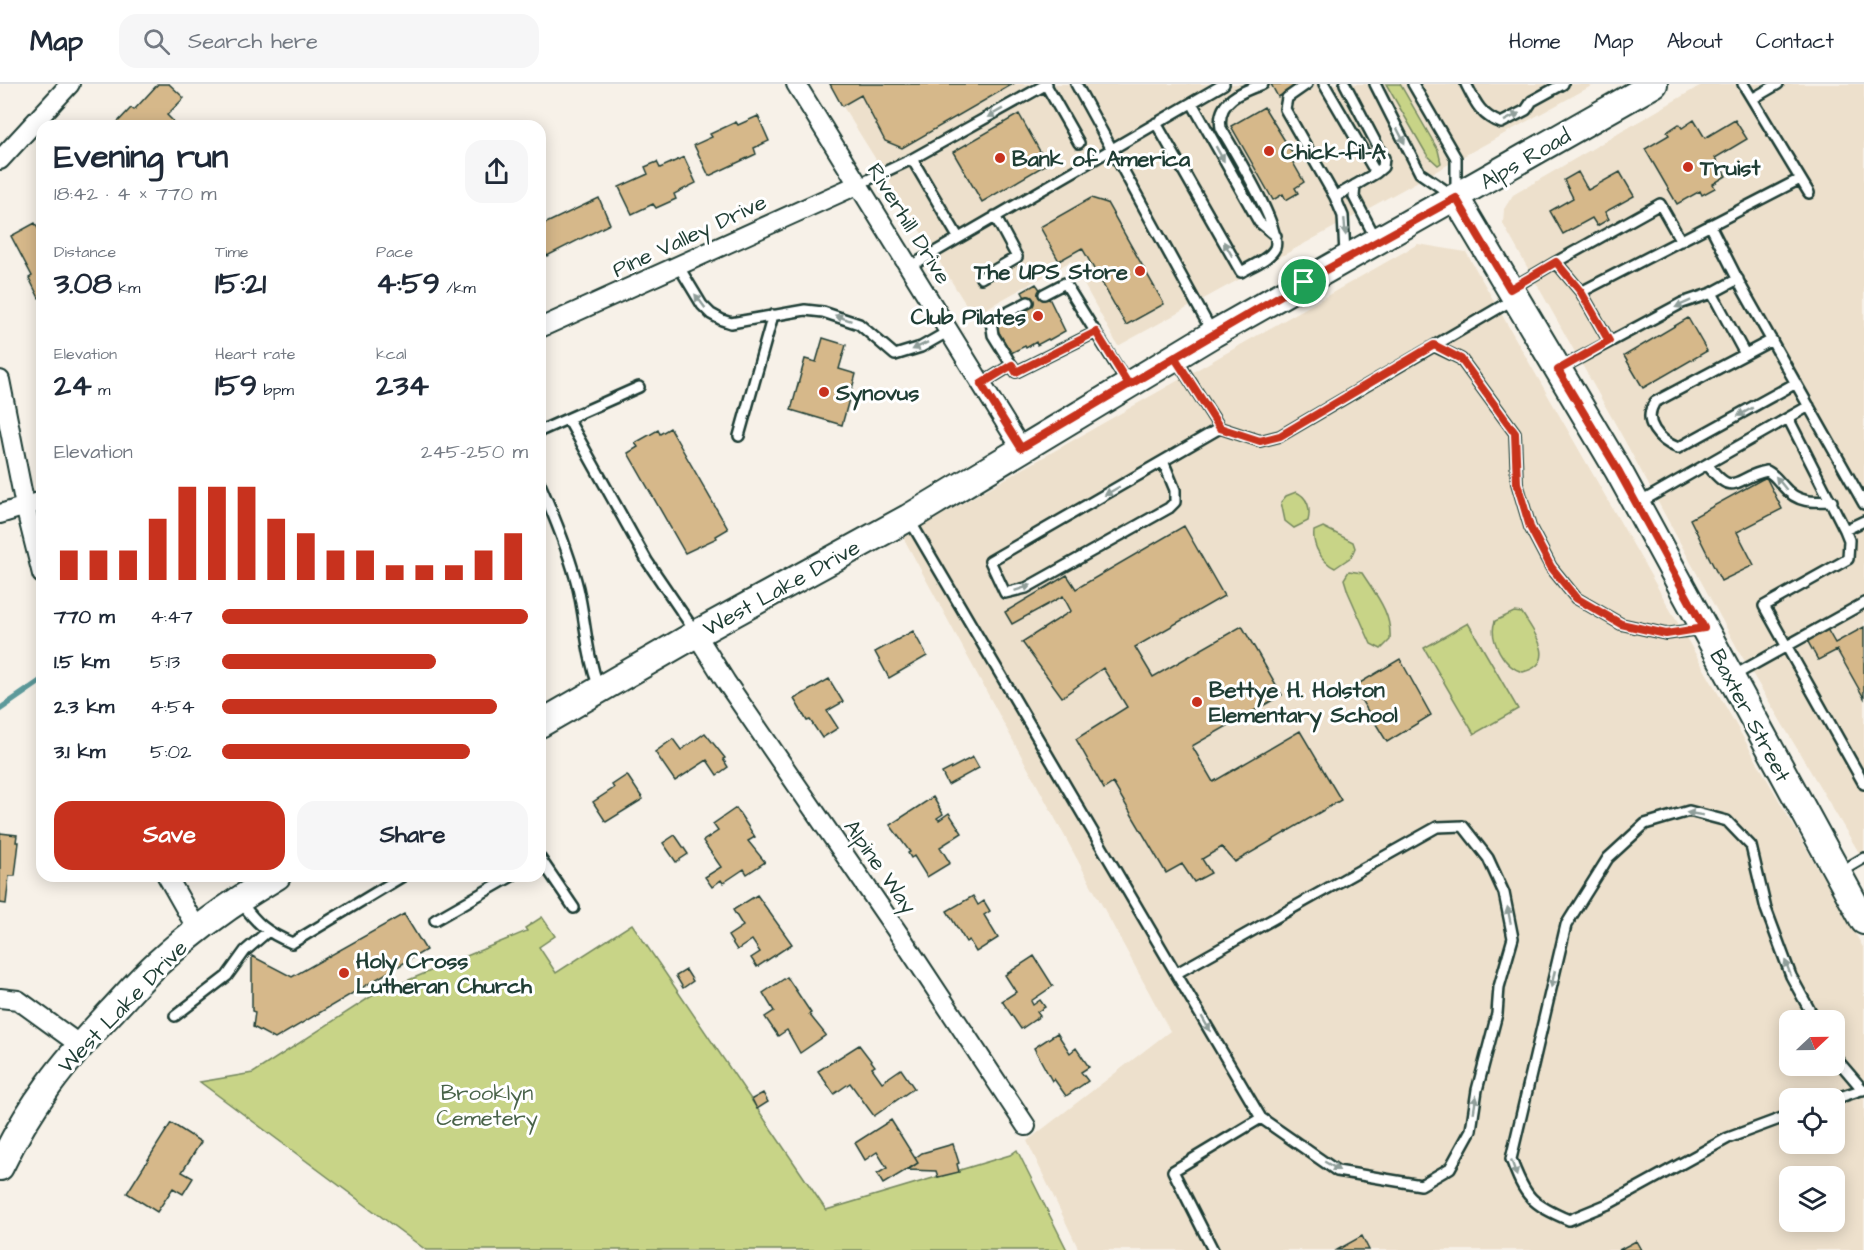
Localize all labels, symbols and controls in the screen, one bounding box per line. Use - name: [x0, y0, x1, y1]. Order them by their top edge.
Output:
- search box: [119, 14, 539, 68]
- text: Map: [30, 22, 83, 61]
- icon: search: [140, 25, 173, 58]
- text: Search here: [188, 26, 318, 57]
- text: Home: [1509, 27, 1561, 56]
- text: Map: [1594, 27, 1634, 56]
- text: About: [1667, 27, 1723, 56]
- text: Contact: [1756, 27, 1834, 56]
- one-way arrow: [986, 108, 1003, 118]
- one-way arrow: [1504, 112, 1521, 122]
- street label: Alps Road: [1475, 121, 1577, 198]
- one-way arrow: [1396, 127, 1406, 145]
- text: Evening run: [54, 134, 228, 180]
- place label: Chick-fil-A: [1281, 137, 1387, 168]
- button: share: [465, 140, 528, 203]
- place label: Bank of America: [1012, 144, 1191, 175]
- marker: Chick-fil-A: [1262, 144, 1276, 158]
- one-way arrow: [1215, 146, 1226, 162]
- marker: Bank of America: [993, 151, 1007, 165]
- place label: Truist: [1699, 153, 1761, 184]
- street label: Riverhill Drive: [859, 157, 958, 290]
- marker: Truist: [1681, 160, 1695, 174]
- text: 18:42 · 4 × 770 m: [54, 180, 217, 208]
- street label: Pine Valley Drive: [607, 187, 772, 287]
- one-way arrow: [1340, 218, 1349, 237]
- text: Distance: [54, 241, 116, 263]
- text: Time: [215, 241, 249, 263]
- text: Pace: [376, 241, 413, 263]
- one-way arrow: [1223, 241, 1234, 257]
- pin: [1278, 256, 1329, 307]
- place label: The UPS Store: [973, 257, 1128, 288]
- text: 3.08: [54, 263, 112, 305]
- text: 15:21: [215, 263, 266, 305]
- text: 4:59: [376, 263, 440, 305]
- marker: The UPS Store: [1133, 264, 1147, 278]
- icon: arrive: [1287, 265, 1320, 298]
- text: km: [112, 277, 141, 299]
- text: /km: [440, 277, 476, 299]
- one-way arrow: [694, 293, 706, 309]
- one-way arrow: [1674, 300, 1692, 309]
- place label: Club Pilates: [911, 302, 1026, 333]
- marker: Club Pilates: [1031, 309, 1045, 323]
- one-way arrow: [834, 313, 852, 323]
- one-way arrow: [912, 342, 929, 351]
- text: Elevation: [54, 343, 117, 365]
- text: Heart rate: [215, 343, 295, 365]
- text: kcal: [376, 343, 407, 365]
- text: 24: [54, 365, 92, 407]
- text: 159: [215, 365, 257, 407]
- text: 234: [376, 365, 429, 407]
- place label: Synovus: [835, 378, 919, 411]
- text: m: [92, 379, 110, 401]
- text: bpm: [257, 379, 294, 401]
- marker: Synovus: [817, 385, 831, 399]
- one-way arrow: [1737, 406, 1753, 417]
- text: Elevation: [54, 438, 133, 466]
- text: 245–250 m: [421, 438, 528, 466]
- one-way arrow: [1774, 475, 1787, 491]
- one-way arrow: [1104, 485, 1120, 496]
- street label: West Lake Drive: [698, 532, 866, 644]
- one-way arrow: [1014, 583, 1032, 592]
- text: 770 m: [54, 603, 115, 631]
- text: 4:47: [150, 603, 193, 631]
- street label: Baxter Street: [1702, 644, 1798, 788]
- text: 1.5 km: [54, 648, 109, 676]
- text: 5:13: [150, 648, 180, 676]
- place label: Bettye H. Holston Elementary School: [1209, 675, 1398, 733]
- text: 2.3 km: [54, 693, 114, 721]
- text: 4:54: [150, 693, 195, 721]
- marker: Bettye H. Holston Elementary School: [1190, 695, 1204, 709]
- text: 3.1 km: [54, 738, 105, 766]
- text: 5:02: [150, 738, 192, 766]
- button: Save: [54, 801, 285, 870]
- button: Share: [297, 801, 528, 870]
- one-way arrow: [1686, 810, 1705, 819]
- street label: Alpine Way: [835, 813, 924, 921]
- one-way arrow: [1504, 905, 1513, 924]
- street label: West Lake Drive: [51, 933, 195, 1081]
- place label: Holy Cross Lutheran Church: [356, 946, 533, 1002]
- one-way arrow: [1783, 959, 1793, 977]
- marker: Holy Cross Lutheran Church: [337, 966, 351, 980]
- one-way arrow: [1548, 970, 1558, 988]
- north arrow: [1779, 1010, 1845, 1076]
- map controls: [1779, 1010, 1845, 1232]
- one-way arrow: [1201, 1016, 1211, 1033]
- park label: Brooklyn Cemetery: [436, 1078, 538, 1135]
- button: locate: [1779, 1088, 1845, 1154]
- one-way arrow: [1470, 1095, 1479, 1114]
- one-way arrow: [1510, 1160, 1520, 1178]
- one-way arrow: [1324, 1161, 1341, 1171]
- button: layers: [1779, 1166, 1845, 1232]

